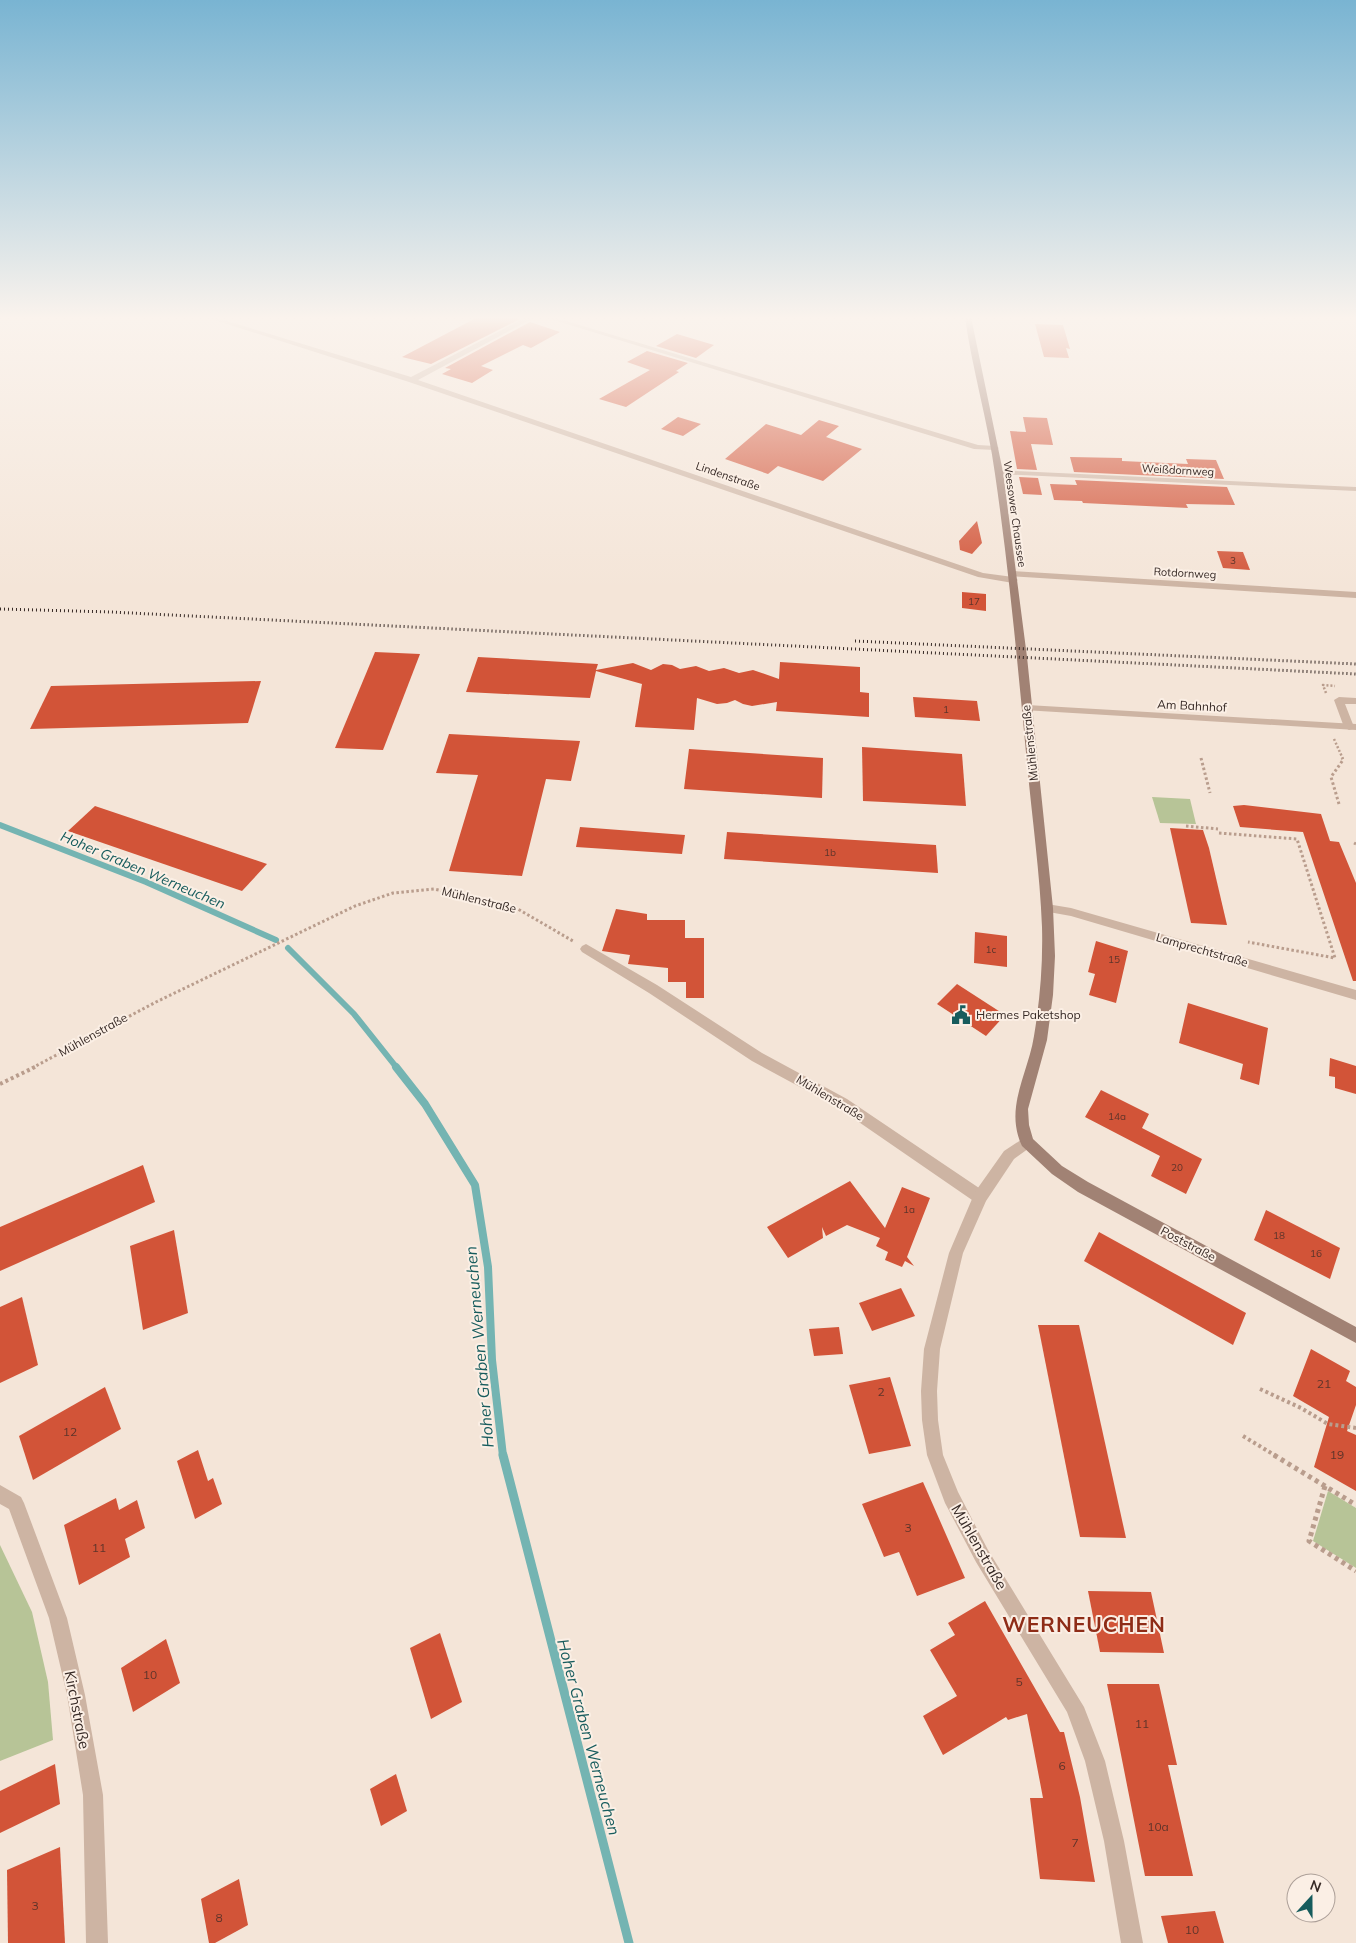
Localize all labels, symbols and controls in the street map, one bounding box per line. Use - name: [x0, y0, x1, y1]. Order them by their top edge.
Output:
- street label: Lindenstraße: [694, 459, 762, 494]
- street label: Weesower Chaussee: [1001, 460, 1029, 568]
- street label: Weißdornweg: [1141, 461, 1215, 479]
- house number: 3: [1230, 554, 1236, 567]
- street label: Rotdornweg: [1153, 564, 1217, 582]
- house number: 17: [968, 595, 980, 608]
- street label: Am Bahnhof: [1157, 696, 1228, 715]
- house number: 1: [943, 703, 949, 716]
- street label: Mühlenstraße: [1018, 704, 1041, 782]
- water label: Hoher Graben Werneuchen: [58, 827, 228, 913]
- house number: 1b: [824, 846, 836, 859]
- street label: Mühlenstraße: [440, 883, 518, 916]
- street label: Lamprechtstraße: [1154, 929, 1250, 970]
- house number: 1c: [986, 943, 997, 956]
- house number: 15: [1108, 953, 1120, 966]
- public building icon: Hermes Paketshop: [950, 1004, 972, 1026]
- place label: Hermes Paketshop: [976, 1007, 1081, 1022]
- street label: Mühlenstraße: [56, 1009, 130, 1060]
- street label: Mühlenstraße: [794, 1071, 867, 1124]
- house number: 14a: [1108, 1110, 1126, 1123]
- house number: 20: [1171, 1161, 1183, 1174]
- house number: 1a: [903, 1203, 915, 1216]
- street label: Poststraße: [1158, 1223, 1218, 1264]
- house number: 18: [1273, 1229, 1285, 1242]
- water label: Hoher Graben Werneuchen: [460, 1245, 498, 1449]
- house number: 16: [1310, 1247, 1322, 1260]
- house number: 21: [1317, 1376, 1331, 1391]
- house number: 2: [877, 1384, 885, 1399]
- house number: 12: [63, 1424, 77, 1439]
- house number: 19: [1330, 1447, 1344, 1462]
- street label: Mühlenstraße: [947, 1501, 1012, 1593]
- house number: 3: [904, 1520, 912, 1535]
- house number: 11: [92, 1540, 106, 1555]
- district label: WERNEUCHEN: [1002, 1611, 1166, 1637]
- water label: Hoher Graben Werneuchen: [553, 1637, 625, 1837]
- house number: 10: [143, 1667, 157, 1682]
- street label: Kirchstraße: [61, 1669, 94, 1751]
- house number: 5: [1015, 1674, 1023, 1689]
- house number: 11: [1135, 1716, 1149, 1731]
- house number: 6: [1058, 1758, 1066, 1773]
- house number: 10a: [1147, 1819, 1169, 1834]
- house number: 7: [1071, 1835, 1079, 1850]
- north arrow: [1286, 1873, 1336, 1923]
- text: N: [1307, 1876, 1324, 1896]
- house number: 3: [31, 1898, 39, 1913]
- house number: 8: [215, 1910, 223, 1925]
- house number: 10: [1185, 1922, 1199, 1937]

